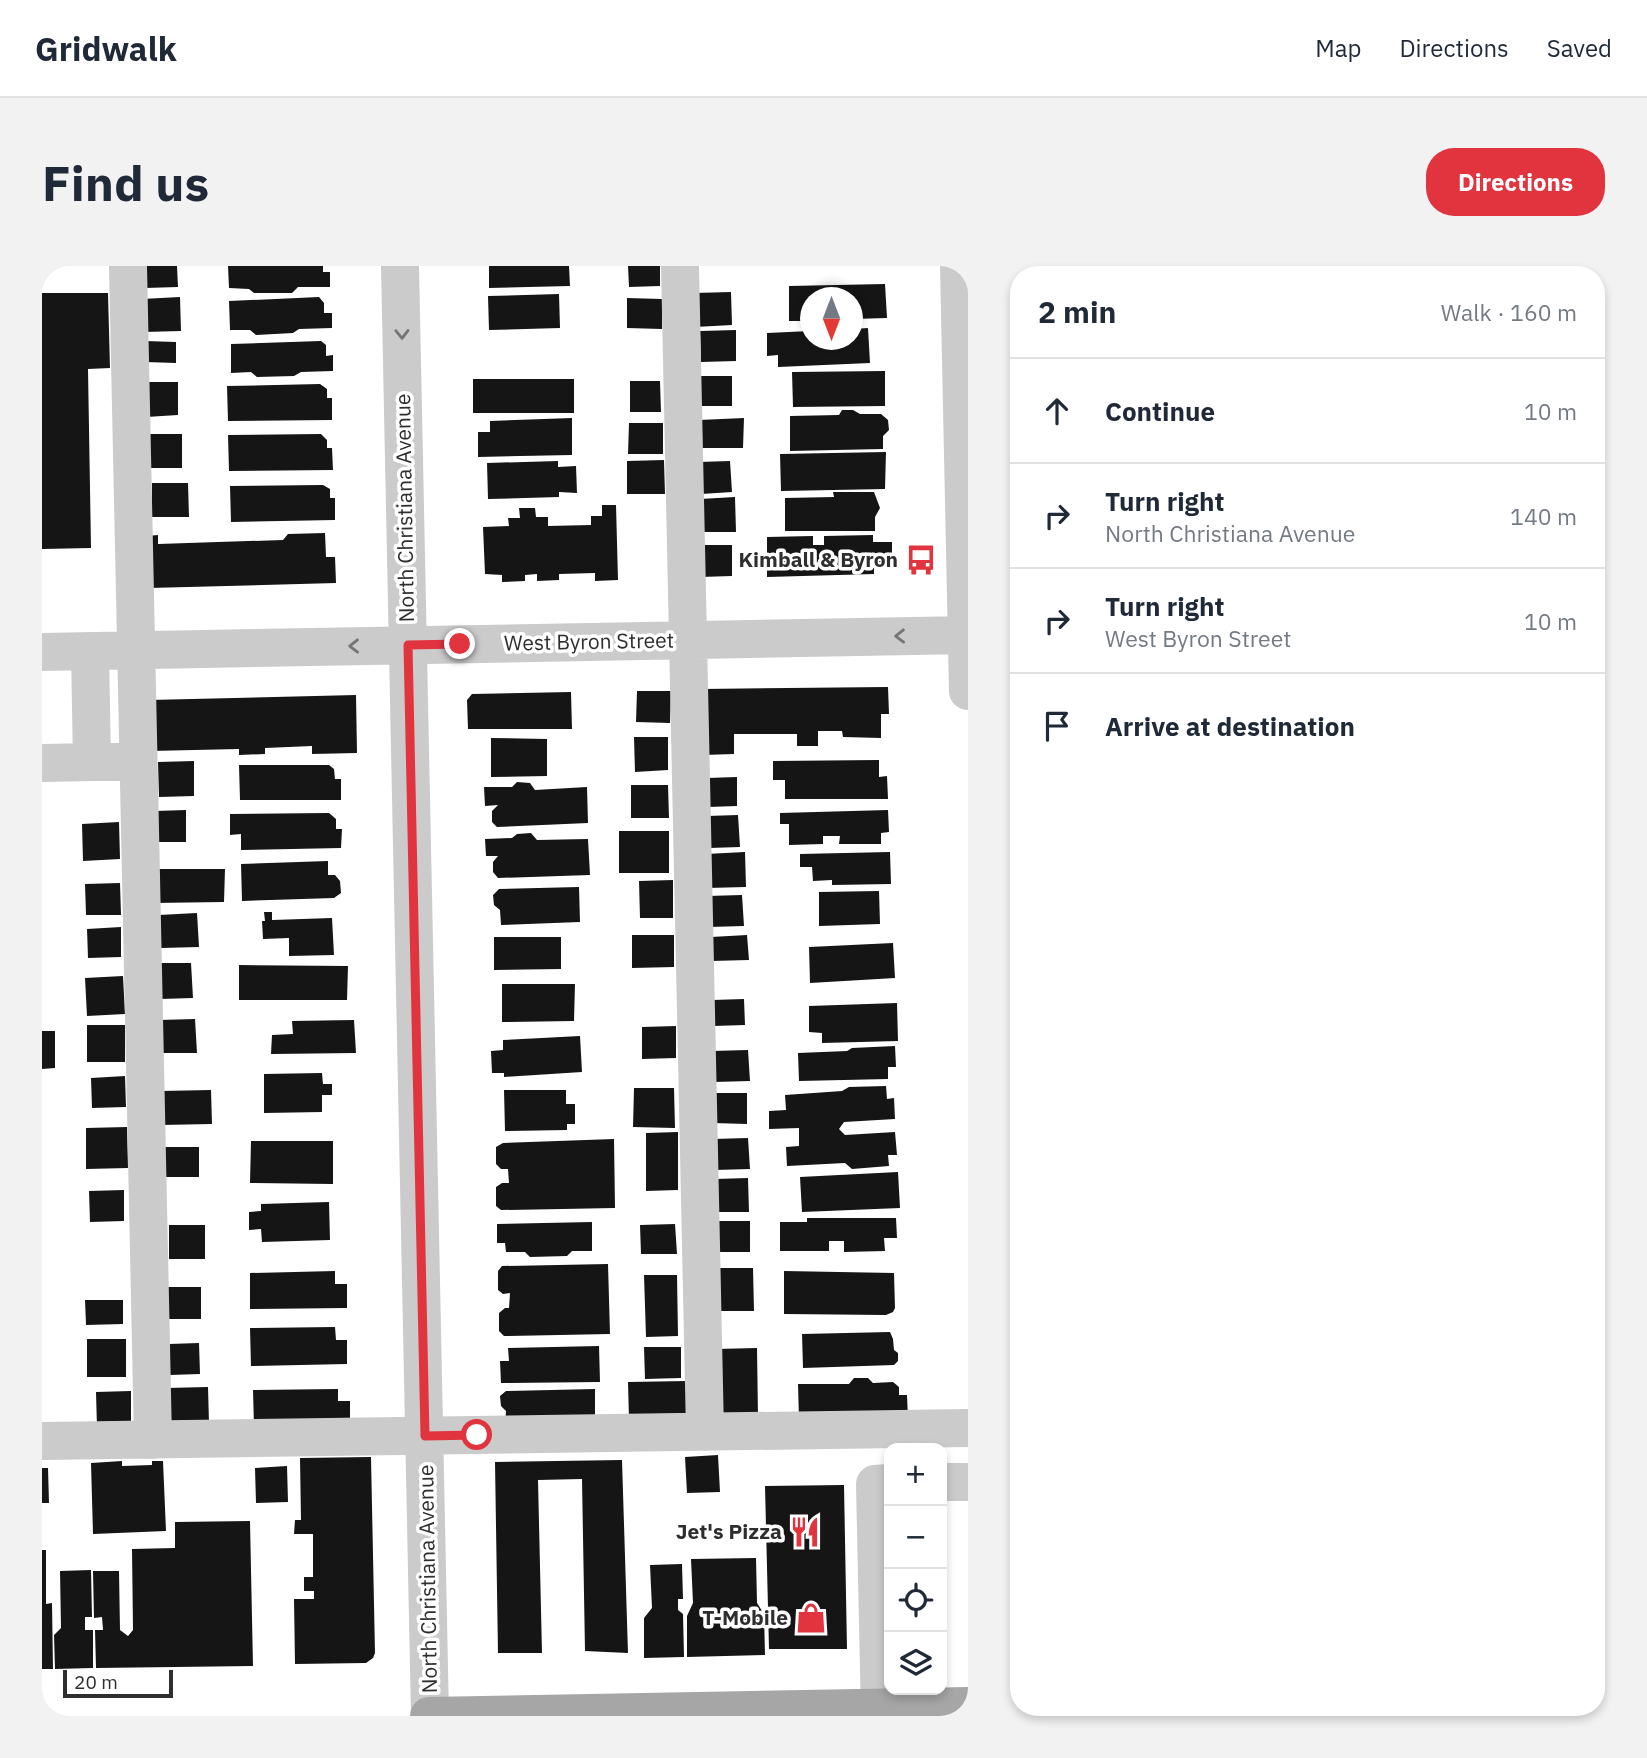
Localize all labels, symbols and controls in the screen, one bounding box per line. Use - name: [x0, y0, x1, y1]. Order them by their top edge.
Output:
- text: Gridwalk: [35, 27, 177, 70]
- text: Map: [1315, 32, 1361, 64]
- text: Directions: [1399, 32, 1509, 64]
- text: Saved: [1547, 32, 1612, 64]
- button: Directions: [1426, 148, 1605, 216]
- text: Find us: [42, 151, 209, 214]
- north arrow: [800, 287, 863, 350]
- text: 2 min: [1038, 292, 1116, 331]
- text: Walk · 160 m: [1441, 297, 1577, 327]
- one-way arrow: [394, 329, 410, 340]
- icon: ahead: [1038, 392, 1076, 430]
- street label: North Christiana Avenue: [388, 393, 420, 623]
- text: Continue: [1105, 394, 1215, 428]
- text: 10 m: [1524, 396, 1577, 426]
- text: Turn right: [1105, 484, 1224, 518]
- icon: right: [1038, 497, 1076, 535]
- text: 140 m: [1510, 501, 1577, 531]
- text: North Christiana Avenue: [1105, 518, 1356, 548]
- bus stop icon: Kimball & Byron: [904, 543, 938, 577]
- place label: Kimball & Byron: [738, 545, 898, 573]
- text: Turn right: [1105, 589, 1224, 623]
- icon: right: [1038, 602, 1076, 640]
- text: 10 m: [1524, 606, 1577, 636]
- text: West Byron Street: [1105, 623, 1291, 653]
- street label: West Byron Street: [504, 626, 674, 656]
- route end: [444, 628, 475, 659]
- one-way arrow: [894, 628, 905, 643]
- one-way arrow: [348, 639, 359, 654]
- icon: arrive: [1038, 707, 1076, 745]
- text: Arrive at destination: [1105, 709, 1355, 743]
- route start: [461, 1419, 492, 1450]
- map controls: [884, 1443, 947, 1695]
- button: +: [884, 1443, 947, 1506]
- street label: North Christiana Avenue: [411, 1464, 443, 1694]
- button: −: [884, 1506, 947, 1569]
- restaurant icon: Jet's Pizza: [788, 1515, 822, 1549]
- place label: Jet's Pizza: [676, 1517, 782, 1545]
- button: locate: [884, 1569, 947, 1632]
- shop icon: T-Mobile: [794, 1601, 828, 1635]
- place label: T-Mobile: [702, 1603, 788, 1631]
- button: layers: [884, 1632, 947, 1695]
- scale bar: [63, 1667, 173, 1699]
- text: 20 m: [74, 1670, 118, 1694]

